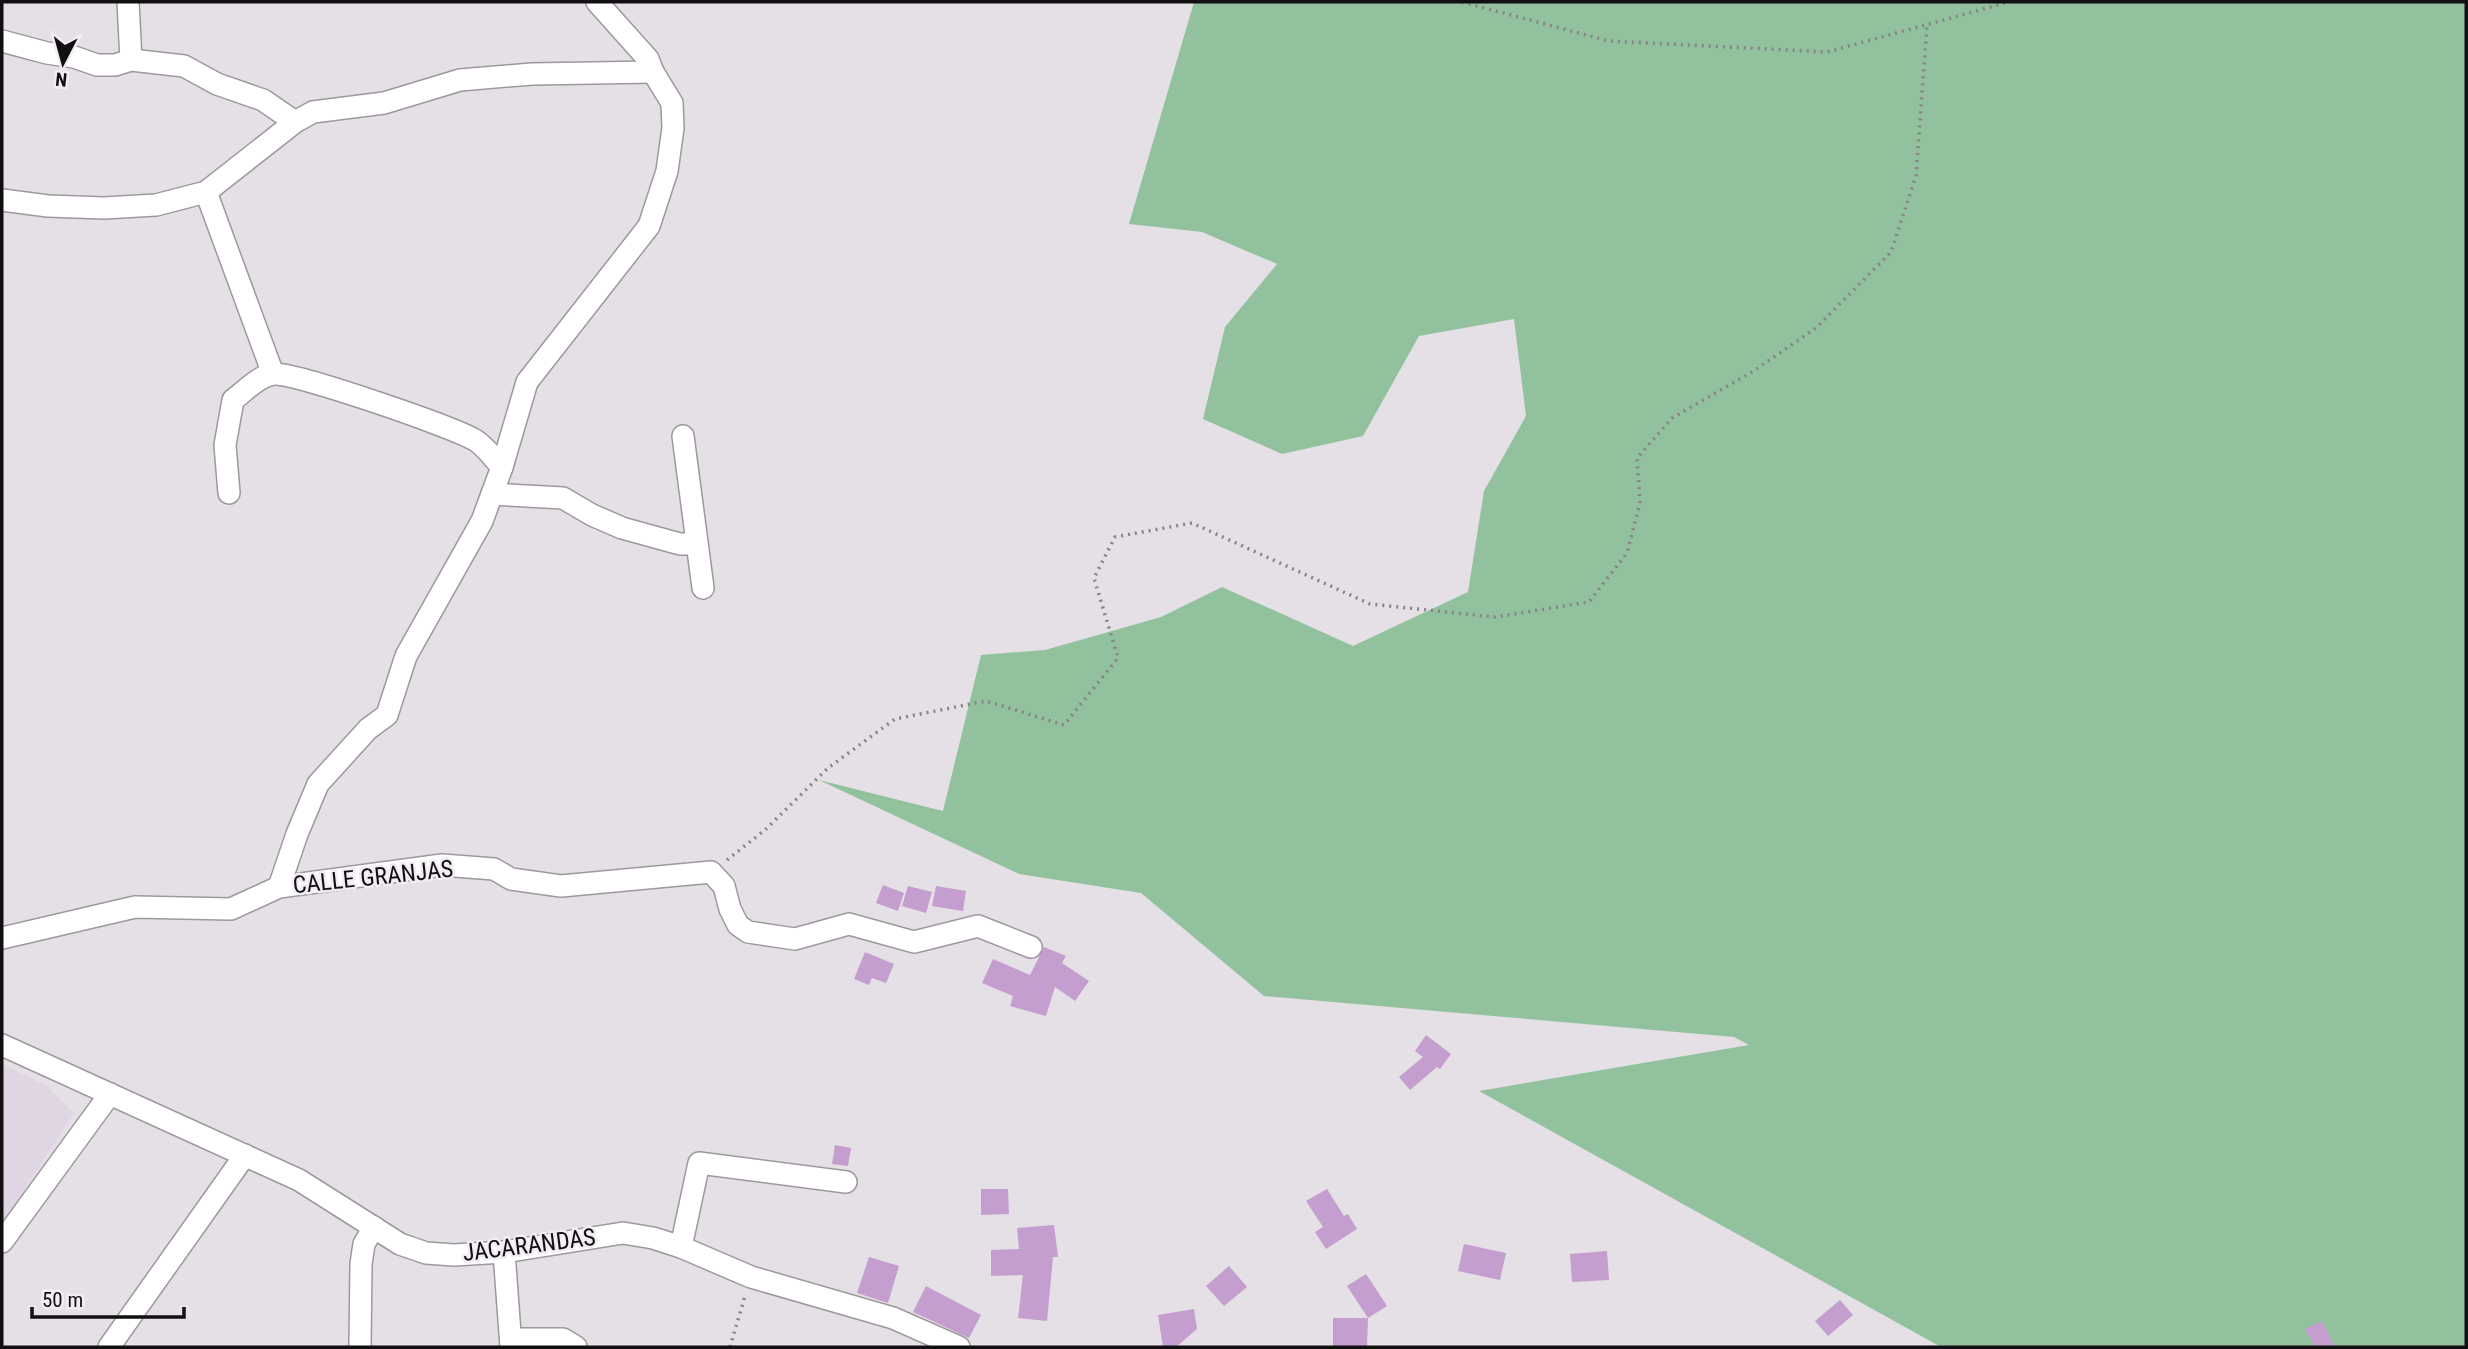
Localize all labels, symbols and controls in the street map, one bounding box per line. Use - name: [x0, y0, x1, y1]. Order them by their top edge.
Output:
- north arrow: [28, 28, 98, 98]
- text: N: [54, 67, 68, 91]
- street label: CALLE GRANJAS: [291, 855, 455, 899]
- street label: JACARANDAS: [461, 1223, 597, 1267]
- scale bar: [32, 1276, 184, 1320]
- text: 50 m: [42, 1288, 83, 1312]

